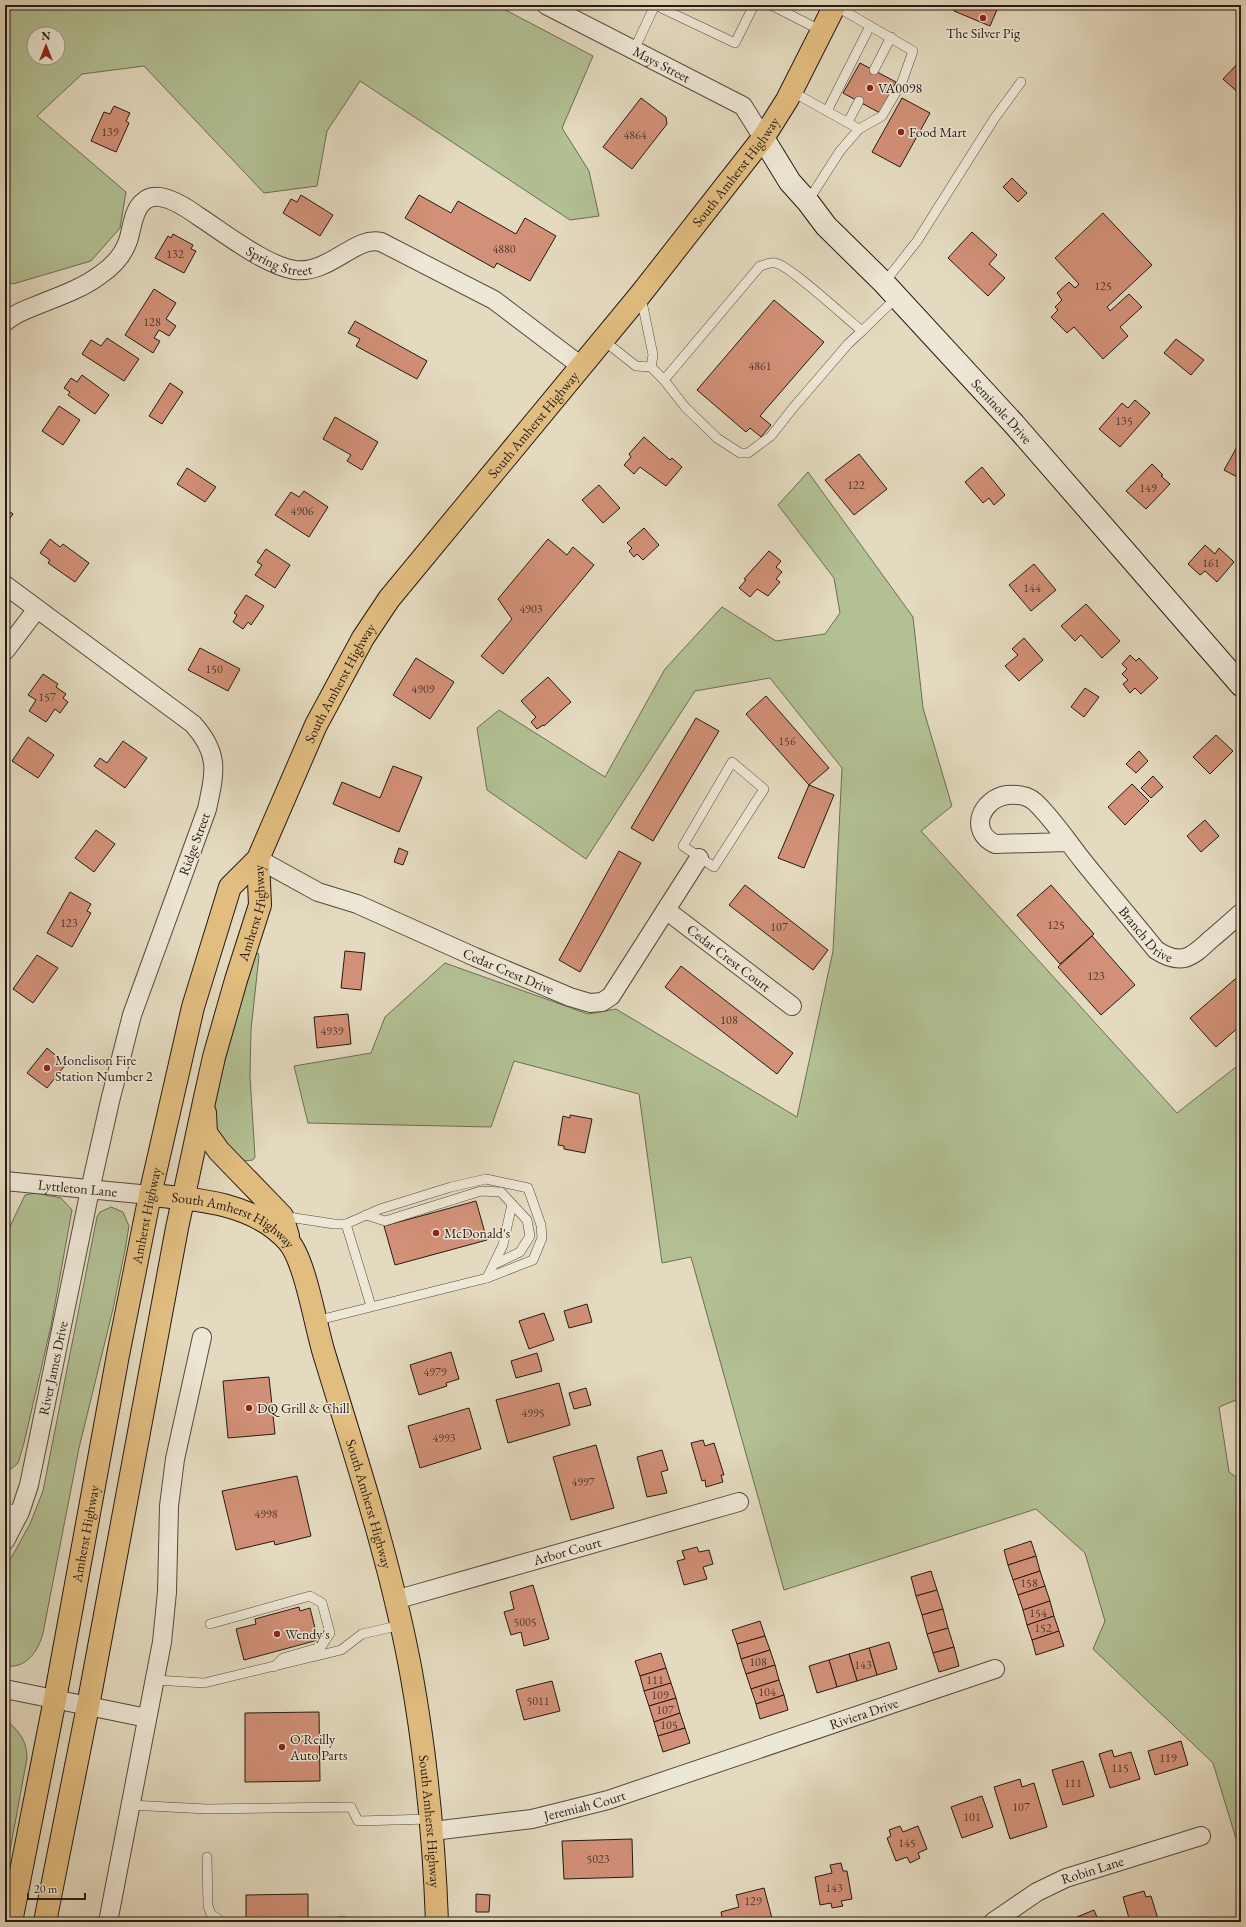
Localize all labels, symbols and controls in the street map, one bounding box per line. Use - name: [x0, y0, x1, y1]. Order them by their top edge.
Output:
- marker: The Silver Pig: [978, 13, 988, 23]
- place label: The Silver Pig: [946, 24, 1021, 42]
- north arrow: [26, 26, 66, 66]
- text: N: [42, 29, 51, 43]
- street label: Mays Street: [630, 42, 694, 87]
- place label: VA0098: [878, 79, 922, 97]
- marker: VA0098: [865, 83, 875, 93]
- street label: South Amherst Highway: [688, 113, 784, 230]
- place label: Food Mart: [909, 123, 967, 141]
- house number: 139: [101, 124, 119, 140]
- house number: 4864: [623, 127, 647, 143]
- marker: Food Mart: [896, 127, 906, 137]
- street label: Spring Street: [243, 241, 314, 279]
- house number: 4880: [492, 241, 516, 257]
- house number: 132: [166, 246, 184, 262]
- house number: 125: [1094, 278, 1112, 294]
- house number: 128: [143, 314, 161, 330]
- house number: 4861: [748, 358, 772, 374]
- street label: South Amherst Highway: [484, 367, 583, 482]
- street label: Seminole Drive: [968, 375, 1036, 448]
- house number: 135: [1115, 413, 1133, 429]
- house number: 122: [847, 477, 865, 493]
- house number: 149: [1139, 480, 1157, 496]
- house number: 4906: [290, 503, 314, 519]
- house number: 161: [1202, 555, 1220, 571]
- house number: 144: [1023, 580, 1041, 596]
- house number: 4903: [519, 601, 543, 617]
- street label: South Amherst Highway: [300, 619, 380, 746]
- house number: 150: [205, 661, 223, 677]
- house number: 4909: [411, 681, 435, 697]
- house number: 157: [38, 689, 56, 705]
- house number: 156: [778, 733, 796, 749]
- street label: Ridge Street: [174, 810, 214, 878]
- street label: Amherst Highway: [233, 864, 269, 964]
- street label: Branch Drive: [1115, 903, 1175, 966]
- house number: 123: [60, 915, 78, 931]
- house number: 125: [1047, 917, 1065, 933]
- house number: 107: [770, 919, 788, 935]
- street label: Cedar Crest Court: [683, 920, 775, 996]
- street label: Cedar Crest Drive: [460, 944, 557, 998]
- house number: 123: [1087, 968, 1105, 984]
- house number: 108: [720, 1012, 738, 1028]
- house number: 4939: [320, 1023, 344, 1039]
- place label: Monelison Fire Station Number 2: [55, 1051, 153, 1085]
- marker: Monelison Fire Station Number 2: [42, 1063, 52, 1073]
- street label: Amherst Highway: [127, 1165, 165, 1267]
- street label: Lyttleton Lane: [37, 1175, 119, 1201]
- street label: South Amherst Highway: [171, 1188, 300, 1252]
- place label: McDonald's: [444, 1224, 511, 1242]
- marker: McDonald's: [431, 1228, 441, 1238]
- street label: River James Drive: [34, 1319, 72, 1417]
- house number: 4979: [423, 1364, 447, 1380]
- place label: DQ Grill & Chill: [257, 1399, 350, 1417]
- marker: DQ Grill & Chill: [244, 1403, 254, 1413]
- house number: 4995: [521, 1405, 545, 1421]
- house number: 4993: [432, 1430, 456, 1446]
- street label: South Amherst Highway: [342, 1437, 397, 1571]
- house number: 4997: [571, 1474, 595, 1490]
- street label: Amherst Highway: [67, 1483, 103, 1585]
- house number: 4998: [254, 1506, 278, 1522]
- street label: Arbor Court: [530, 1533, 604, 1569]
- house number: 158: [1020, 1575, 1038, 1591]
- house number: 154: [1029, 1605, 1047, 1621]
- house number: 5005: [513, 1614, 537, 1630]
- house number: 152: [1034, 1620, 1052, 1636]
- place label: Wendy's: [285, 1625, 330, 1643]
- marker: Wendy's: [272, 1629, 282, 1639]
- house number: 108: [749, 1654, 767, 1670]
- house number: 143: [854, 1657, 872, 1673]
- house number: 111: [646, 1672, 664, 1688]
- house number: 104: [758, 1684, 776, 1700]
- house number: 109: [651, 1687, 669, 1703]
- house number: 5011: [526, 1693, 550, 1709]
- street label: Riviera Drive: [827, 1693, 901, 1733]
- house number: 107: [656, 1702, 674, 1718]
- house number: 105: [660, 1717, 678, 1733]
- place label: O'Reilly Auto Parts: [289, 1730, 348, 1764]
- marker: O'Reilly Auto Parts: [277, 1742, 287, 1752]
- house number: 119: [1159, 1750, 1177, 1766]
- street label: South Amherst Highway: [415, 1754, 445, 1889]
- house number: 115: [1111, 1760, 1129, 1776]
- house number: 111: [1064, 1775, 1082, 1791]
- street label: Jeremiah Court: [541, 1786, 628, 1825]
- house number: 107: [1012, 1799, 1030, 1815]
- house number: 101: [963, 1809, 981, 1825]
- house number: 145: [898, 1835, 916, 1851]
- house number: 5023: [586, 1851, 610, 1867]
- street label: Robin Lane: [1059, 1851, 1126, 1888]
- scale bar: [28, 1875, 85, 1901]
- house number: 143: [825, 1880, 843, 1896]
- text: 20 m: [34, 1881, 58, 1897]
- house number: 129: [744, 1893, 762, 1909]

